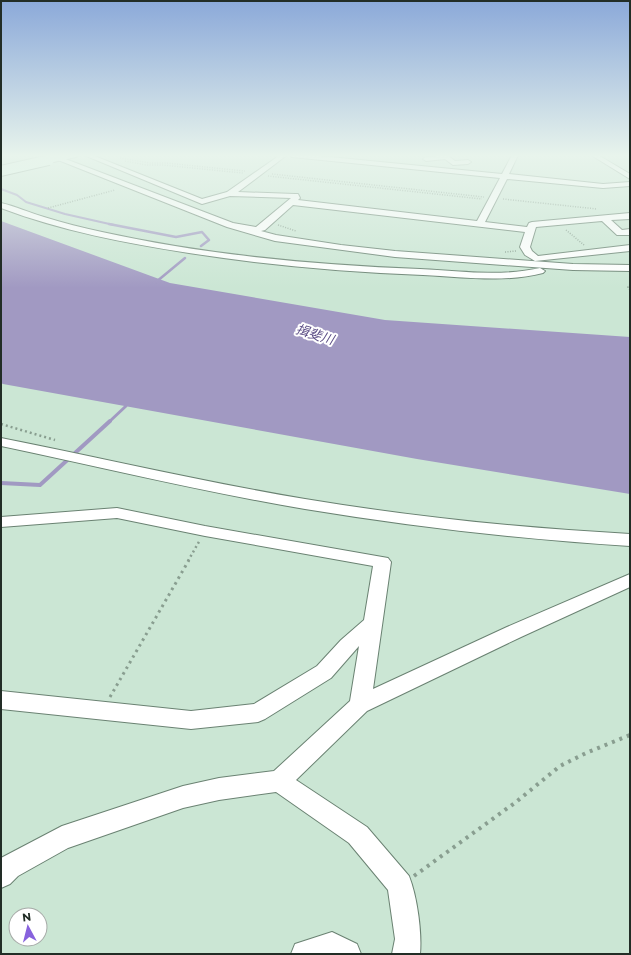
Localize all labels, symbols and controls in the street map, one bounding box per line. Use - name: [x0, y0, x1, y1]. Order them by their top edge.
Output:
- water label: 揖斐川: [294, 321, 338, 348]
- north arrow: [8, 907, 48, 947]
- text: N: [22, 910, 32, 925]

